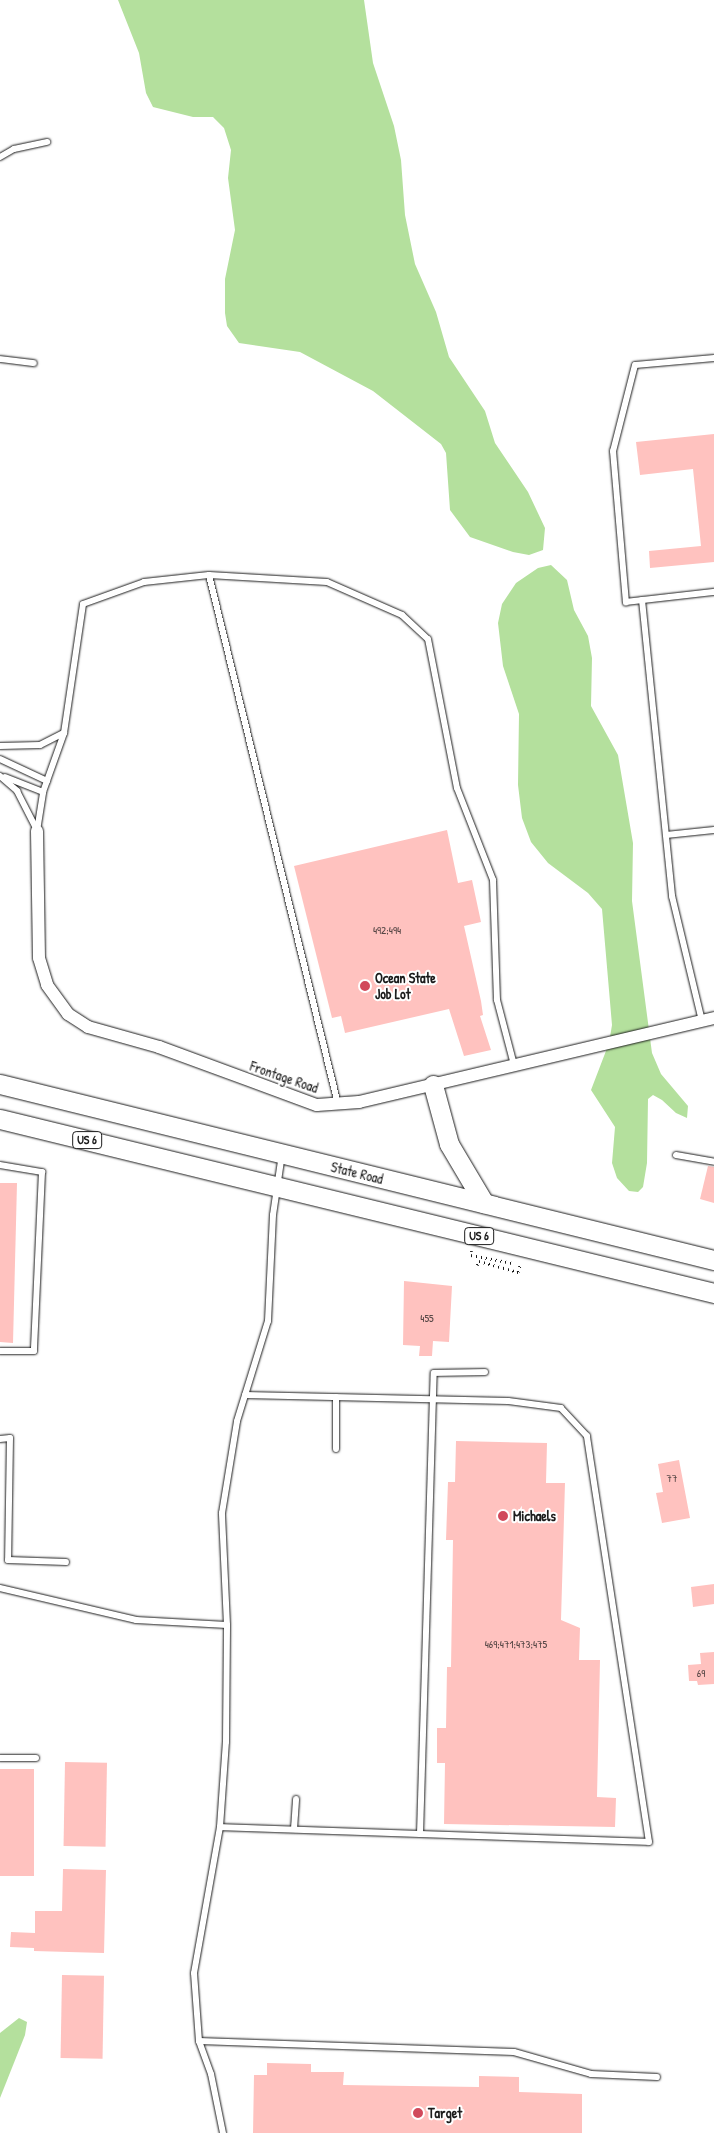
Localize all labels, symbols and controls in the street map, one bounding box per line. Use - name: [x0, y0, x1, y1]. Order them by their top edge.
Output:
- house number: 492;494: [373, 923, 401, 937]
- place label: Ocean State Job Lot: [375, 970, 436, 1002]
- marker: Ocean State Job Lot: [359, 980, 371, 992]
- street label: Frontage Road: [248, 1058, 320, 1096]
- road number: US 6: [72, 1130, 102, 1150]
- street label: State Road: [329, 1158, 385, 1188]
- road number: US 6: [464, 1226, 494, 1246]
- house number: 455: [420, 1311, 434, 1325]
- house number: 77: [667, 1471, 677, 1485]
- place label: Michaels: [513, 1508, 556, 1524]
- marker: Michaels: [497, 1510, 509, 1522]
- house number: 469;471;473;475: [485, 1637, 547, 1651]
- house number: 69: [697, 1666, 705, 1680]
- place label: Target: [428, 2105, 462, 2121]
- marker: Target: [412, 2107, 424, 2119]

